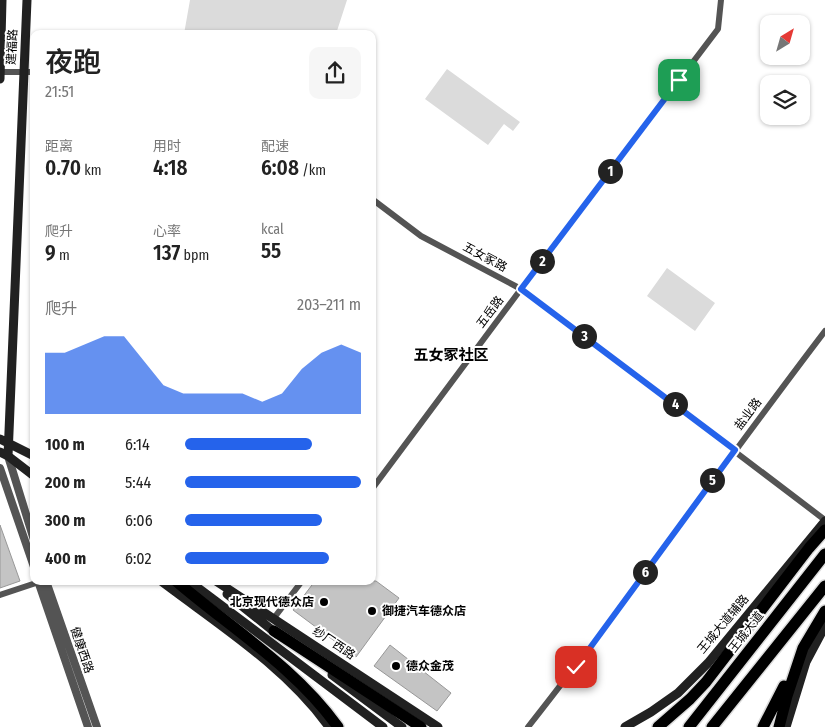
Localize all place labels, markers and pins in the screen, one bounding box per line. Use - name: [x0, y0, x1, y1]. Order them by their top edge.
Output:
- pin: [658, 59, 700, 101]
- pin: 1: [598, 158, 622, 184]
- pin: 2: [530, 248, 554, 274]
- pin: 3: [572, 324, 596, 348]
- pin: 4: [662, 392, 688, 416]
- pin: 5: [700, 468, 724, 492]
- pin: 6: [632, 560, 658, 584]
- place label: 北京现代德众店: [230, 595, 314, 609]
- marker: 北京现代德众店: [318, 596, 330, 608]
- place label: 御捷汽车德众店: [382, 604, 466, 618]
- marker: 御捷汽车德众店: [366, 605, 378, 617]
- pin: [555, 646, 597, 688]
- place label: 德众金茂: [406, 659, 454, 673]
- marker: 德众金茂: [390, 660, 402, 672]

